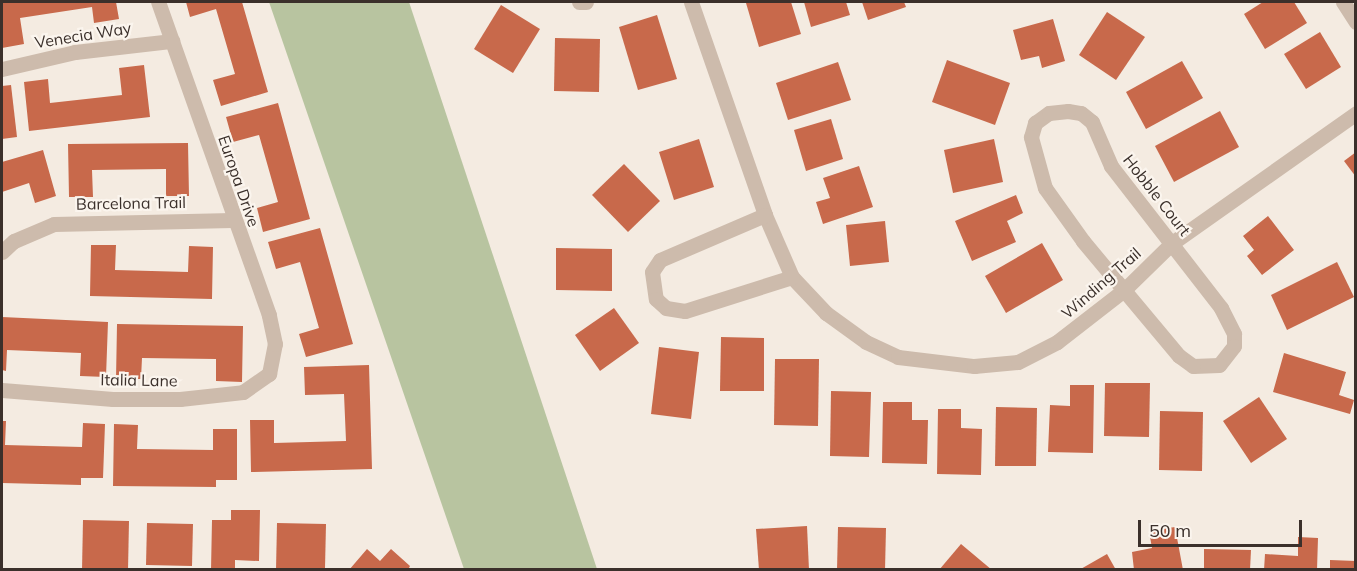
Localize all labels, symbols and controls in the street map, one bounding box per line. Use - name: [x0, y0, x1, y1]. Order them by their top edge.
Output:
- street label: Venecia Way: [33, 18, 133, 52]
- street label: Europa Drive: [214, 133, 264, 229]
- street label: Hobble Court: [1119, 151, 1195, 239]
- street label: Barcelona Trail: [76, 192, 186, 214]
- street label: Winding Trail: [1057, 243, 1145, 323]
- street label: Italia Lane: [100, 370, 178, 390]
- scale bar: [1141, 508, 1304, 546]
- text: 50 m: [1149, 519, 1191, 542]

